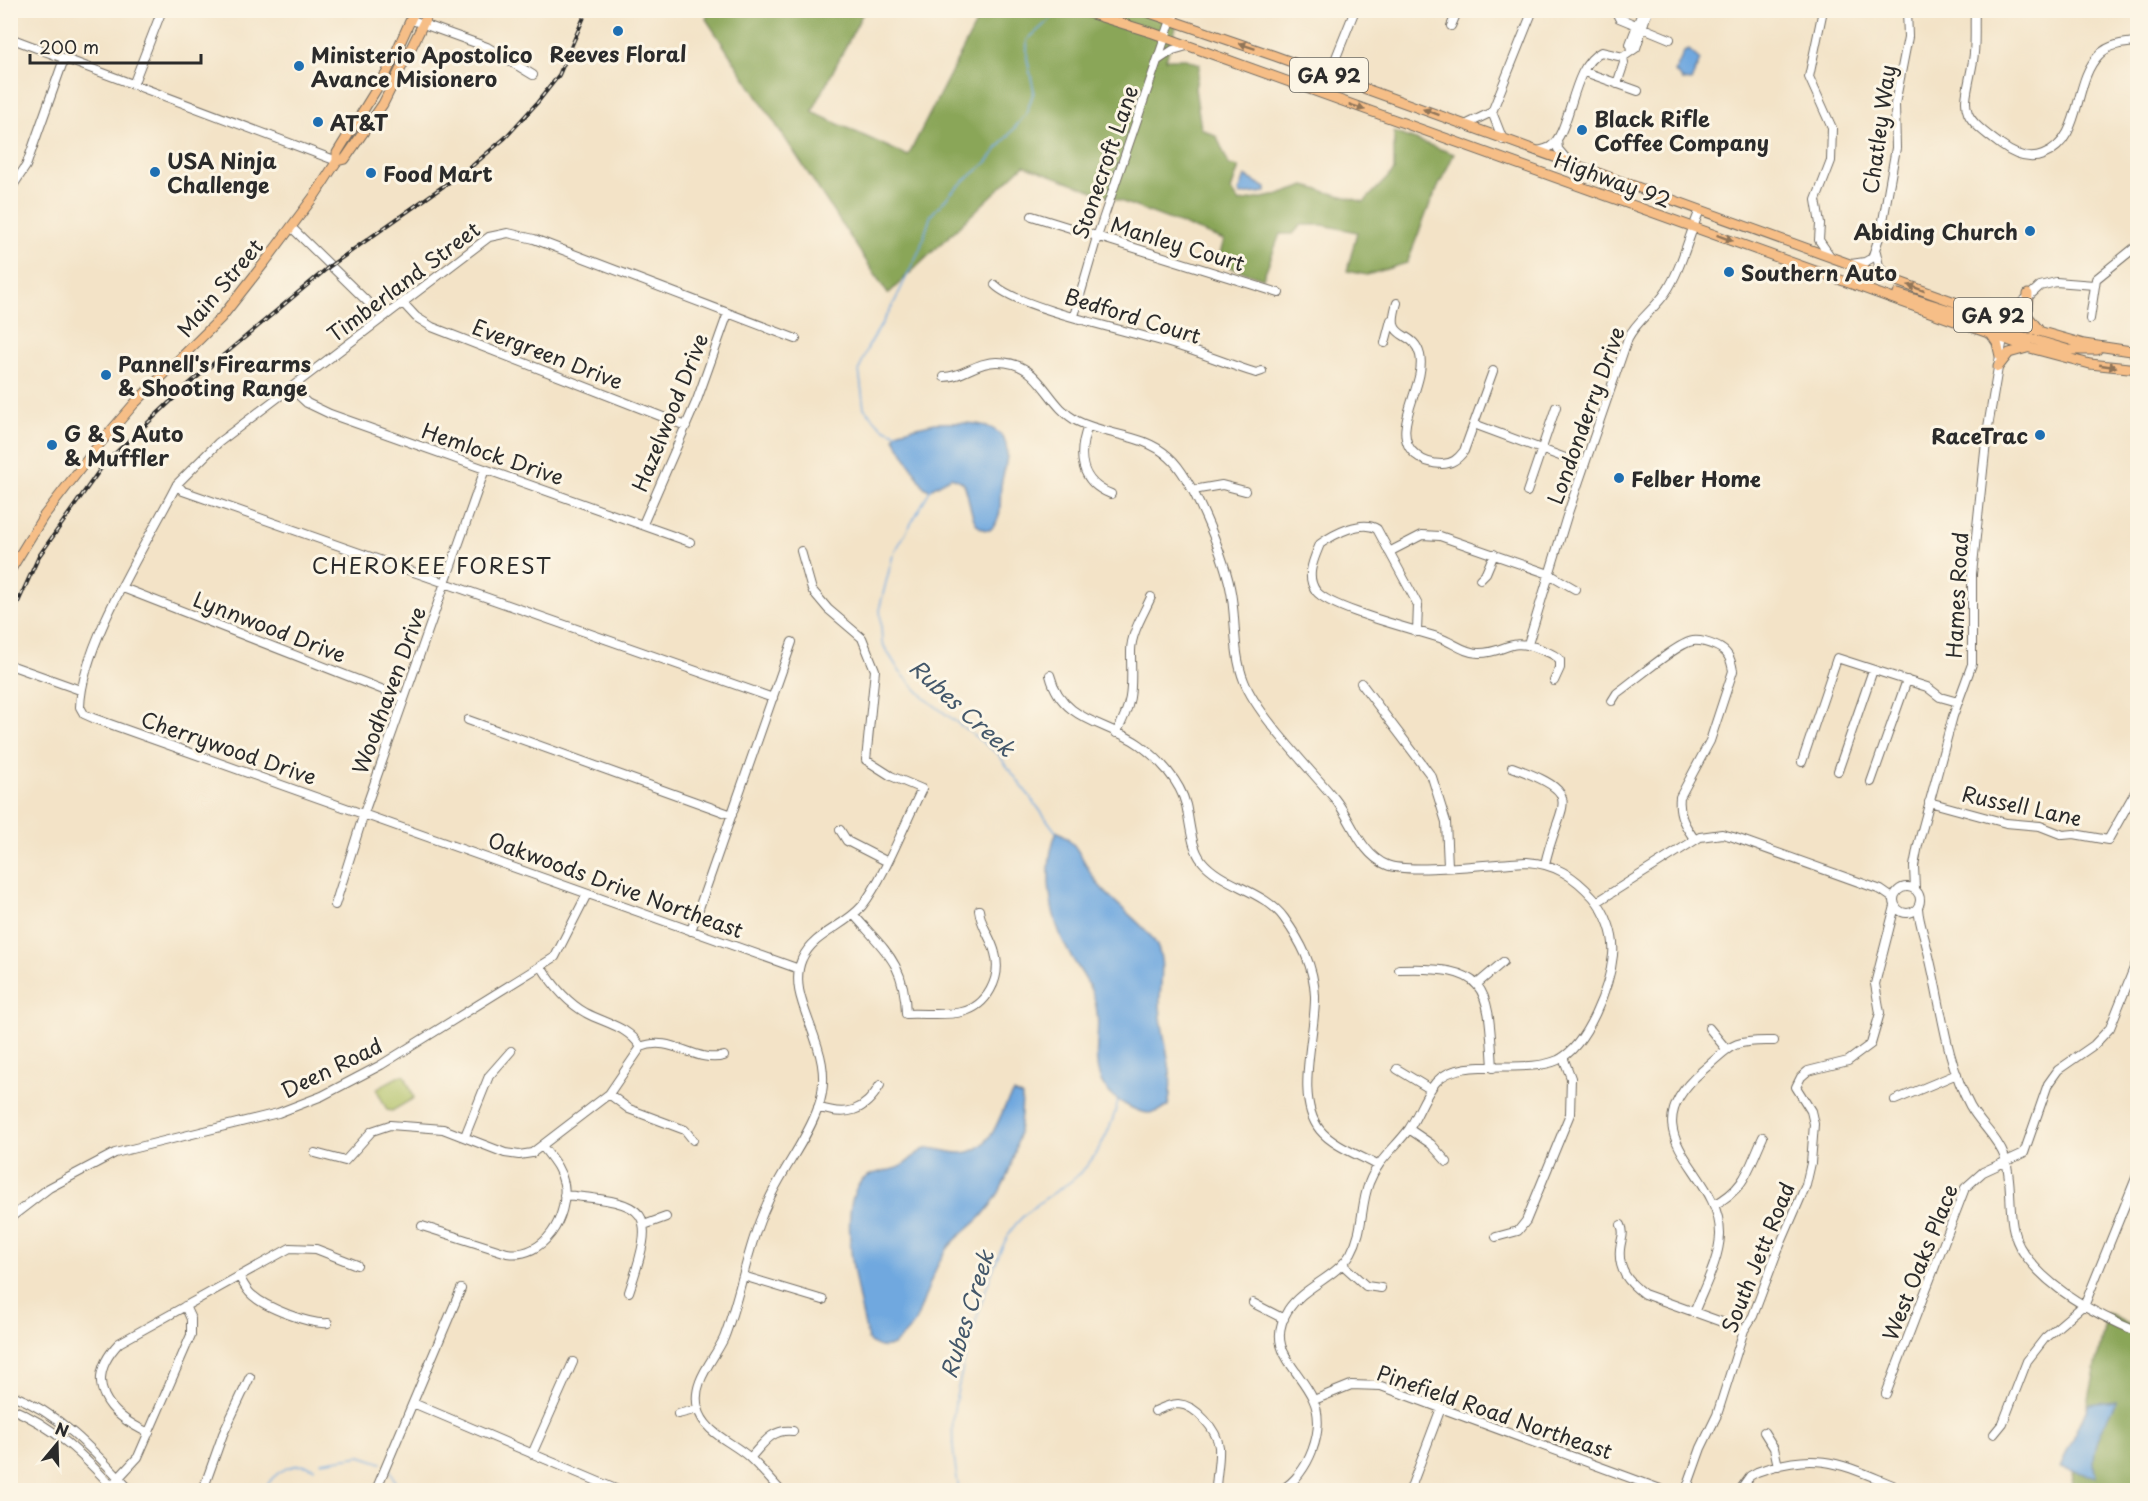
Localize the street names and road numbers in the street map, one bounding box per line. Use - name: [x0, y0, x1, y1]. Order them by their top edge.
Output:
- road number: GA 92: [1290, 58, 1368, 92]
- street label: Chatley Way: [1853, 62, 1903, 196]
- street label: Stonecroft Lane: [1063, 81, 1145, 243]
- street label: Highway 92: [1550, 143, 1676, 215]
- street label: Manley Court: [1107, 207, 1249, 279]
- street label: Timberland Street: [320, 213, 486, 349]
- street label: Main Street: [168, 231, 270, 343]
- street label: Bedford Court: [1061, 279, 1205, 351]
- road number: GA 92: [1954, 298, 2032, 332]
- street label: Evergreen Drive: [468, 310, 628, 396]
- street label: Londonderry Drive: [1538, 322, 1632, 508]
- street label: Hazelwood Drive: [623, 328, 715, 496]
- street label: Hemlock Drive: [418, 414, 568, 492]
- street label: Hames Road: [1937, 531, 1975, 659]
- street label: Lynnwood Drive: [189, 582, 351, 670]
- street label: Woodhaven Drive: [343, 602, 433, 778]
- street label: Cherrywood Drive: [137, 702, 321, 792]
- street label: Russell Lane: [1959, 777, 2085, 833]
- street label: Oakwoods Drive Northeast: [484, 823, 748, 945]
- street label: Deen Road: [275, 1029, 387, 1105]
- street label: South Jett Road: [1712, 1177, 1802, 1337]
- street label: West Oaks Place: [1873, 1179, 1965, 1345]
- street label: Pinefield Road Northeast: [1373, 1356, 1617, 1466]

